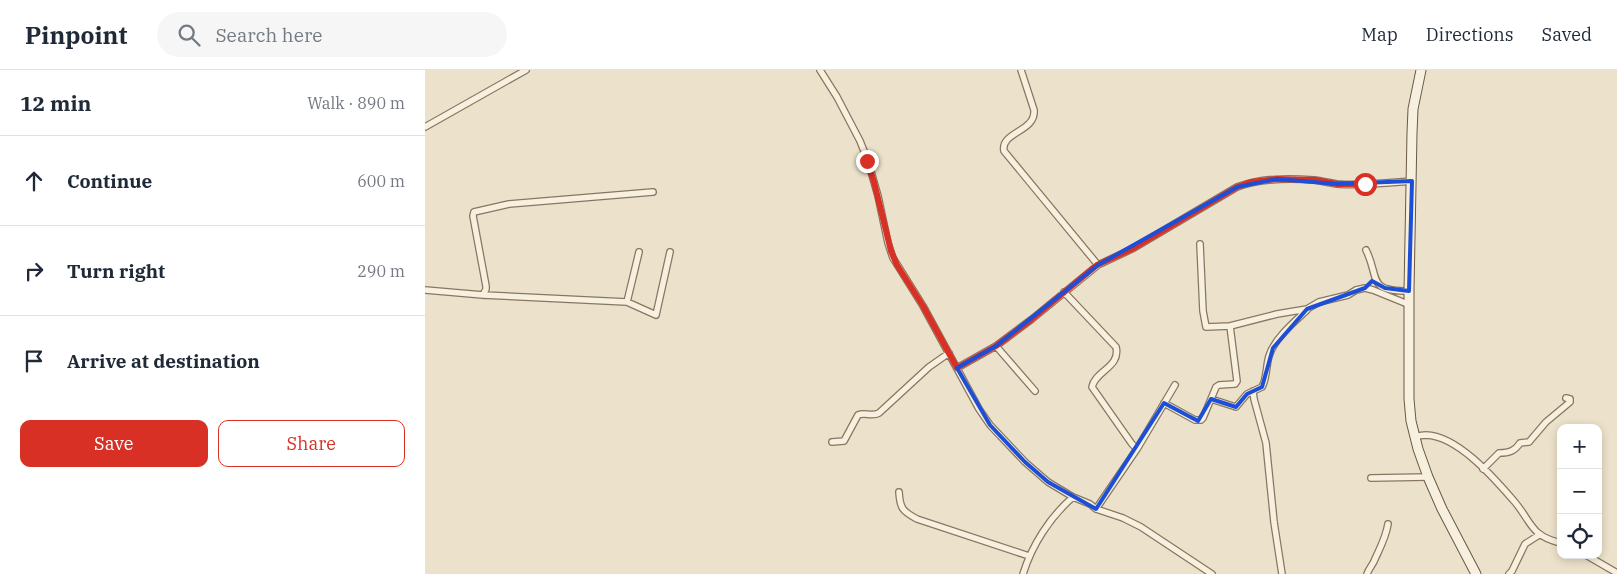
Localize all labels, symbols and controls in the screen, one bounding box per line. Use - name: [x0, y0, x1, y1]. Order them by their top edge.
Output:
- search box: [157, 12, 507, 57]
- text: Pinpoint: [25, 19, 127, 51]
- icon: search: [175, 21, 203, 49]
- text: Search here: [215, 23, 322, 47]
- text: Map: [1361, 23, 1398, 46]
- text: Directions: [1426, 23, 1514, 46]
- text: Saved: [1542, 23, 1592, 46]
- text: 12 min: [20, 89, 91, 117]
- text: Walk · 890 m: [307, 93, 405, 113]
- route end: [856, 150, 879, 173]
- icon: ahead: [20, 167, 48, 195]
- text: Continue: [67, 169, 152, 193]
- text: 600 m: [357, 171, 405, 191]
- route start: [1354, 173, 1377, 196]
- icon: right: [20, 257, 48, 285]
- text: Turn right: [67, 259, 165, 283]
- text: 290 m: [357, 261, 405, 281]
- icon: arrive: [20, 347, 48, 375]
- text: Arrive at destination: [67, 349, 260, 373]
- button: Save: [20, 420, 208, 467]
- button: Share: [218, 420, 405, 467]
- map controls: [1557, 424, 1602, 559]
- button: +: [1557, 424, 1602, 469]
- button: −: [1557, 469, 1602, 514]
- button: locate: [1557, 514, 1602, 559]

